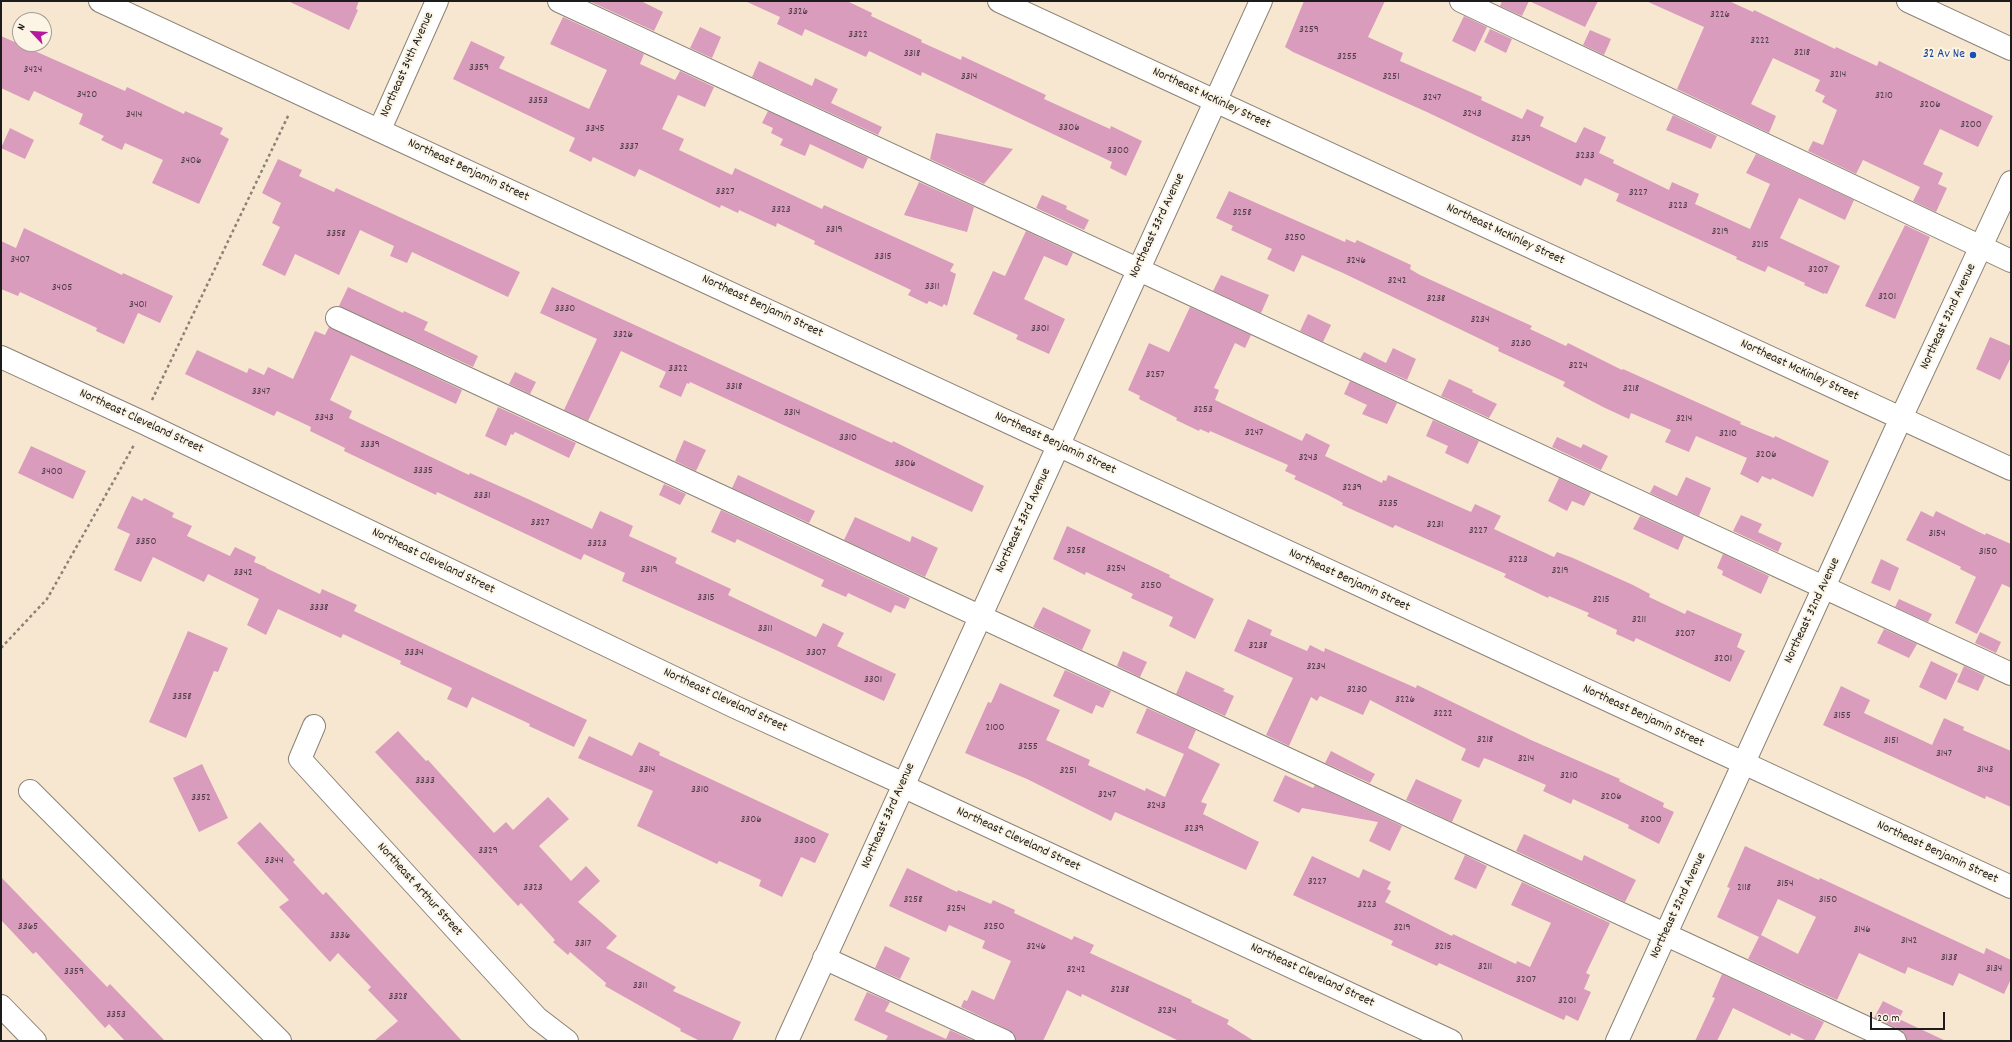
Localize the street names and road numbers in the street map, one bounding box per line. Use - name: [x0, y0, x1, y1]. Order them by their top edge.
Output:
- street label: Northeast 34th Avenue: [378, 10, 438, 120]
- street label: Northeast McKinley Street: [1149, 65, 1273, 133]
- street label: Northeast Benjamin Street: [405, 136, 531, 206]
- street label: Northeast 33rd Avenue: [1127, 171, 1189, 281]
- street label: Northeast McKinley Street: [1443, 201, 1567, 269]
- street label: Northeast 32nd Avenue: [1918, 262, 1980, 372]
- street label: Northeast Benjamin Street: [699, 272, 825, 342]
- street label: Northeast McKinley Street: [1737, 337, 1861, 405]
- street label: Northeast Cleveland Street: [76, 386, 206, 458]
- street label: Northeast Benjamin Street: [992, 409, 1118, 479]
- street label: Northeast 33rd Avenue: [993, 466, 1055, 576]
- street label: Northeast Cleveland Street: [369, 525, 497, 599]
- street label: Northeast Benjamin Street: [1286, 546, 1412, 616]
- street label: Northeast 32nd Avenue: [1782, 556, 1844, 666]
- street label: Northeast Cleveland Street: [660, 665, 790, 737]
- street label: Northeast Benjamin Street: [1580, 682, 1706, 752]
- street label: Northeast 33rd Avenue: [859, 761, 919, 871]
- street label: Northeast Cleveland Street: [953, 804, 1083, 876]
- street label: Northeast Benjamin Street: [1874, 818, 2000, 888]
- street label: Northeast Arthur Street: [373, 840, 465, 940]
- street label: Northeast 32nd Avenue: [1648, 851, 1710, 961]
- street label: Northeast Cleveland Street: [1247, 940, 1377, 1012]

